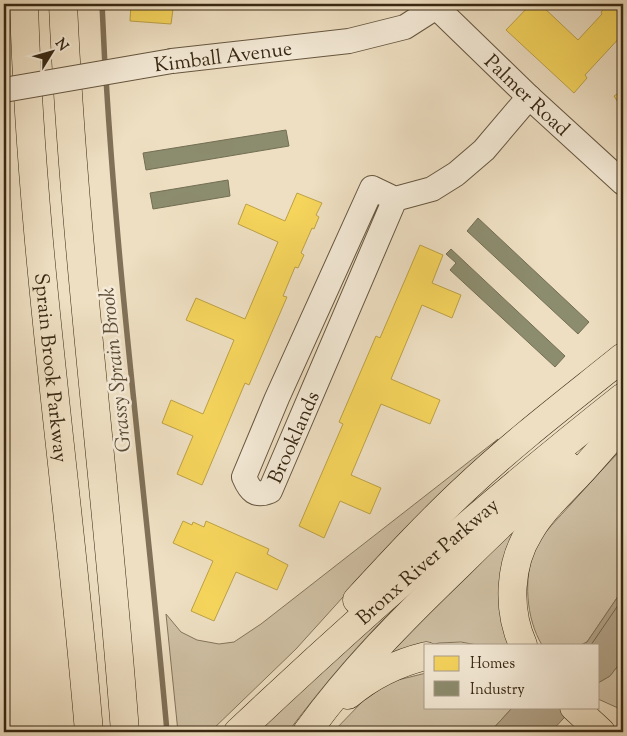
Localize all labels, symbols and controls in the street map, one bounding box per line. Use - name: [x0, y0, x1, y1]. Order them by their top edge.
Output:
- north arrow: [28, 28, 78, 78]
- text: N: [49, 35, 72, 56]
- street label: Kimball Avenue: [153, 36, 294, 81]
- street label: Palmer Road: [476, 49, 575, 144]
- street label: Sprain Brook Parkway: [25, 272, 74, 464]
- water label: Grassy Sprain Brook: [93, 286, 141, 454]
- street label: Brooklands: [262, 387, 329, 489]
- street label: Bronx River Parkway: [351, 492, 506, 633]
- legend: [424, 644, 600, 708]
- text: Homes: [470, 654, 515, 675]
- text: Industry: [470, 680, 525, 701]

